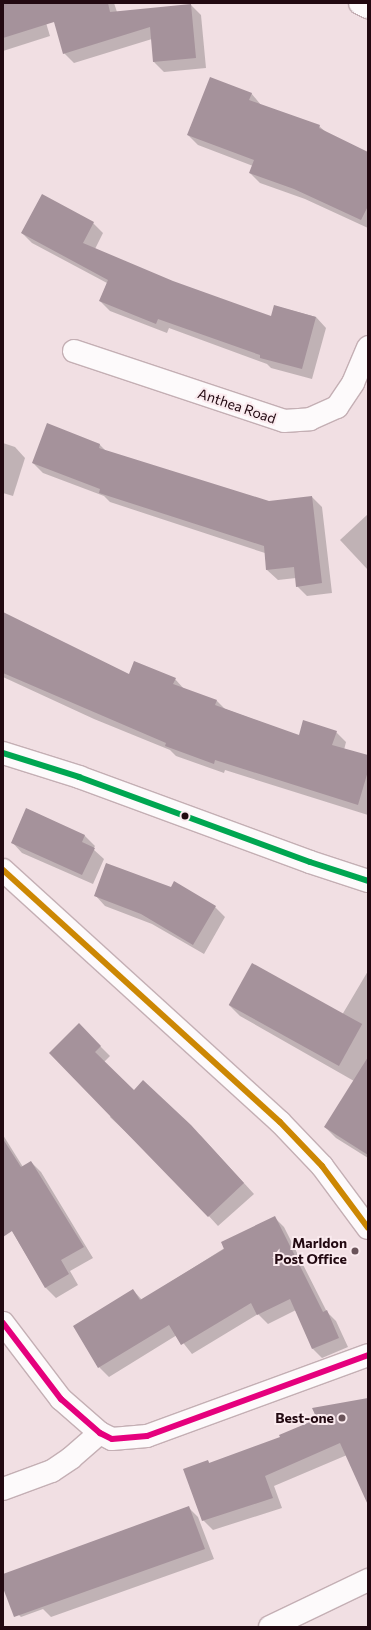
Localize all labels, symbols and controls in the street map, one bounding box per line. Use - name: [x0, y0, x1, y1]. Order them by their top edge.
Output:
- street label: Anthea Road: [196, 385, 278, 427]
- unlabelled marker: [180, 811, 190, 821]
- place label: Marldon Post Office: [274, 1235, 347, 1268]
- marker: Marldon Post Office: [350, 1246, 360, 1256]
- place label: Best-one: [275, 1410, 334, 1426]
- marker: Best-one: [337, 1413, 347, 1423]

